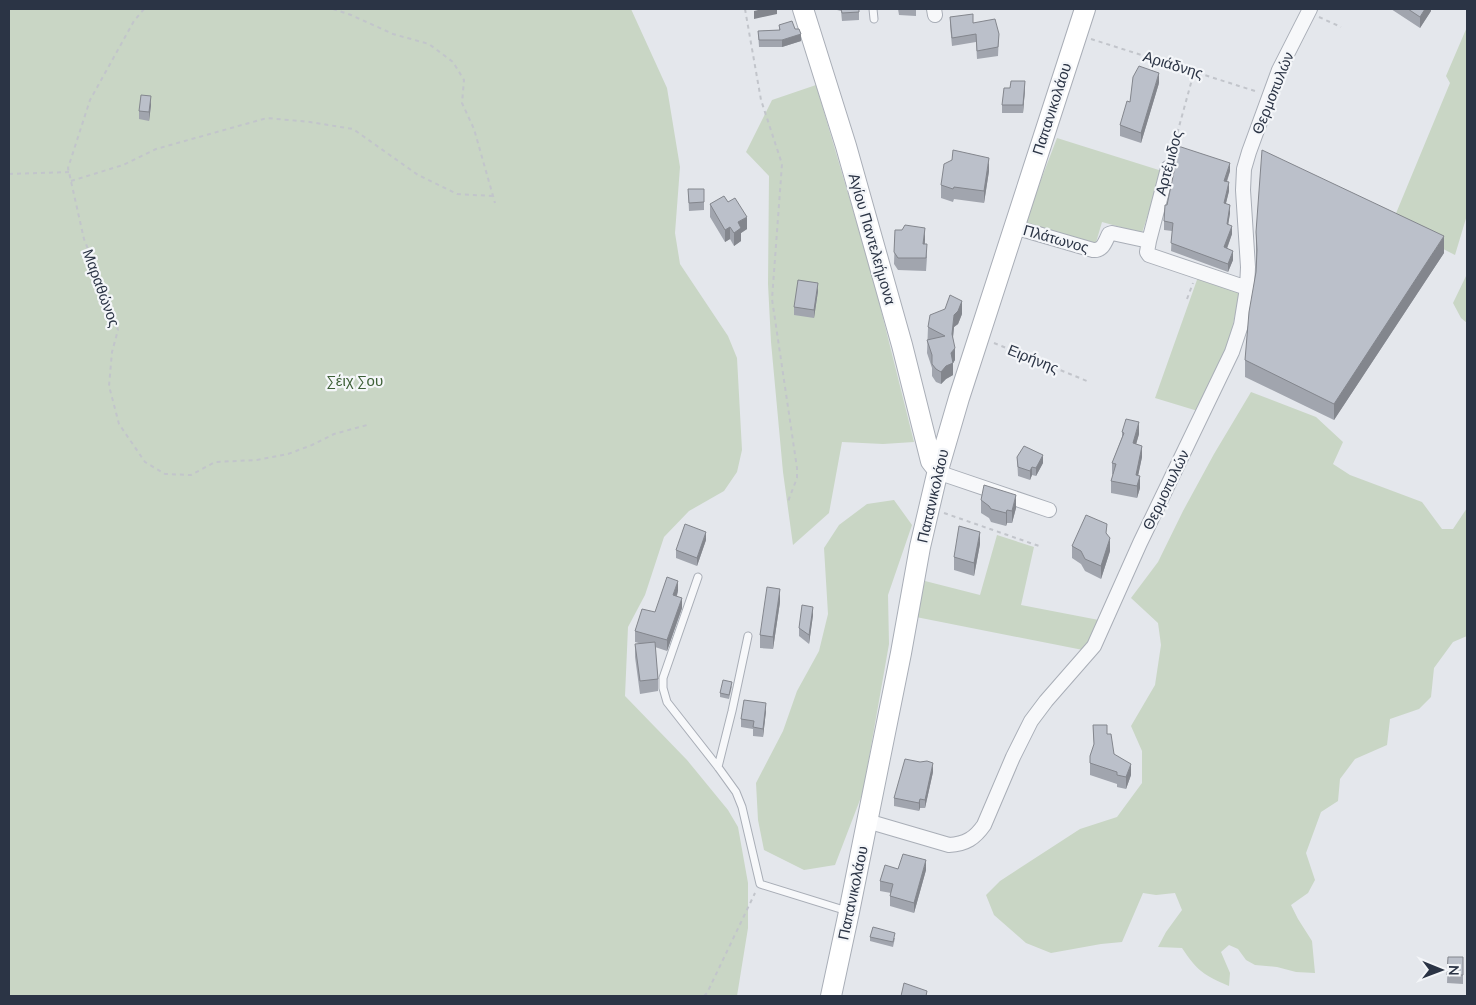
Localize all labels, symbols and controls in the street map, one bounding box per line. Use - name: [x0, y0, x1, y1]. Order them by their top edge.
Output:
- street label: Αριάδνης: [1140, 46, 1206, 84]
- street label: Θερμοπυλών: [1247, 49, 1299, 137]
- street label: Παπανικολάου: [1028, 60, 1076, 158]
- street label: Αρτέμιδος: [1151, 128, 1187, 198]
- street label: Αγίου Παντελεήμονα: [844, 171, 900, 307]
- street label: Πλάτωνος: [1021, 220, 1091, 258]
- street label: Μαραθώνος: [78, 246, 124, 330]
- street label: Ειρήνης: [1005, 340, 1061, 378]
- park label: Σέιχ Σου: [327, 371, 383, 391]
- street label: Θερμοπυλών: [1138, 446, 1194, 534]
- street label: Παπανικολάου: [912, 447, 954, 545]
- street label: Παπανικολάου: [833, 844, 873, 942]
- north arrow: [1416, 945, 1466, 995]
- text: N: [1444, 965, 1463, 976]

